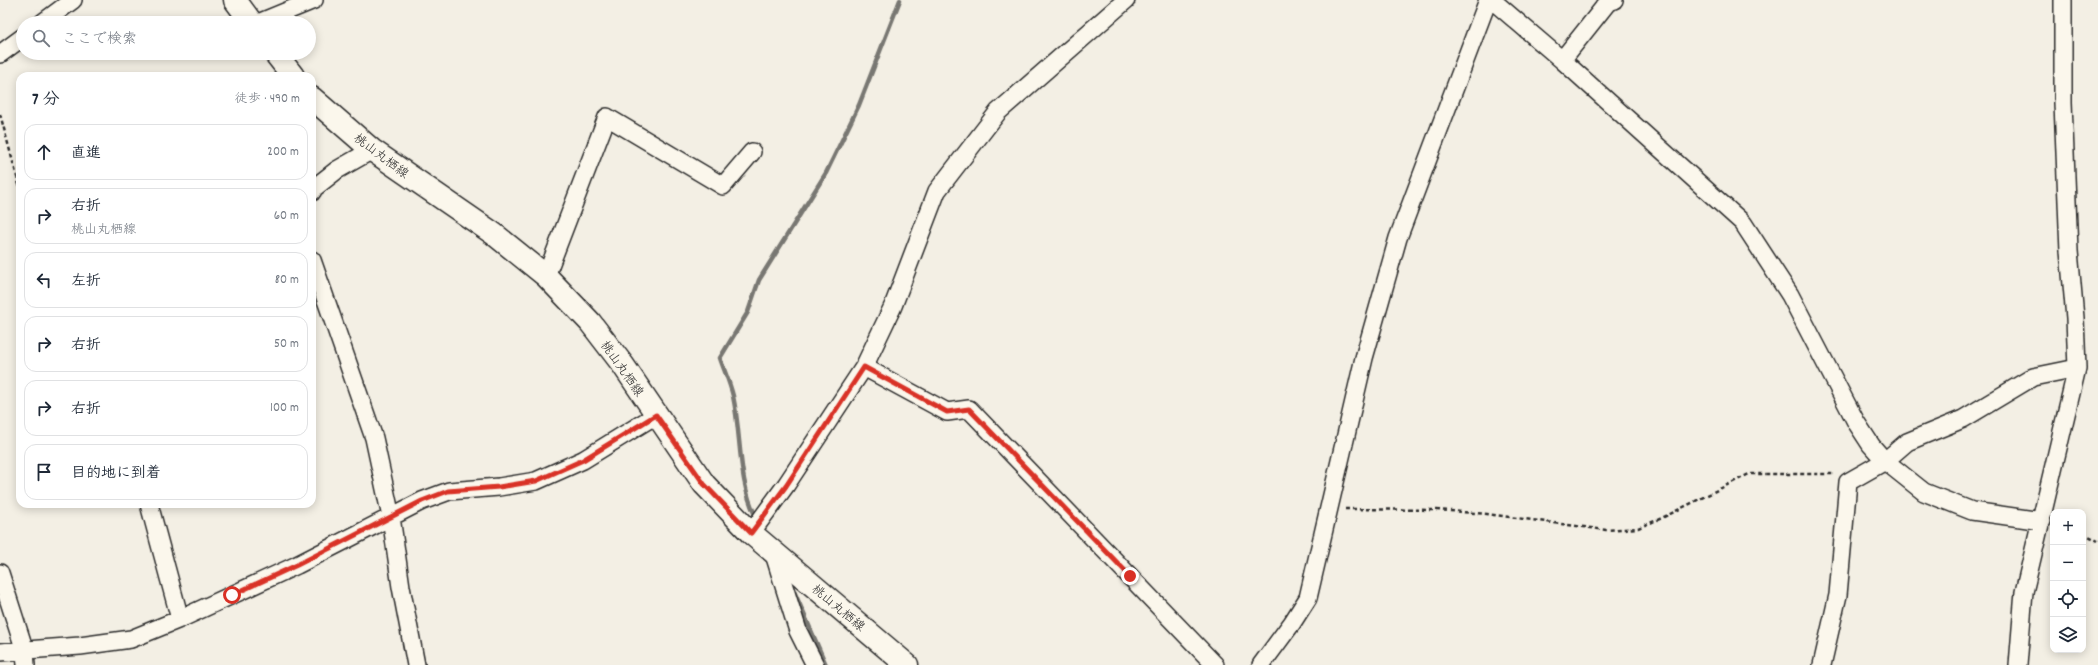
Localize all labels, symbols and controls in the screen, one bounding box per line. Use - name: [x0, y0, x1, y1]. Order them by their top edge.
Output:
- search box: [16, 16, 316, 60]
- icon: search: [30, 27, 52, 49]
- text: ここで検索: [62, 29, 137, 51]
- text: 7 分: [32, 89, 59, 113]
- text: 徒歩 · 490 m: [235, 90, 300, 109]
- street label: 桃山丸栖線: [349, 130, 413, 185]
- icon: ahead: [33, 141, 55, 163]
- text: 直進: [71, 143, 101, 165]
- text: 200 m: [267, 143, 299, 162]
- text: 右折: [71, 196, 101, 218]
- icon: right: [33, 205, 55, 227]
- text: 60 m: [274, 207, 299, 226]
- text: 桃山丸栖線: [71, 221, 136, 240]
- icon: left: [33, 269, 55, 291]
- text: 左折: [71, 271, 101, 293]
- text: 80 m: [275, 271, 299, 290]
- icon: right: [33, 333, 55, 355]
- text: 右折: [71, 335, 101, 357]
- text: 50 m: [274, 335, 299, 354]
- street label: 桃山丸栖線: [595, 337, 648, 402]
- icon: right: [33, 397, 55, 419]
- text: 右折: [71, 399, 101, 421]
- text: 100 m: [270, 399, 299, 418]
- icon: arrive: [33, 461, 55, 483]
- text: 目的地に到着: [71, 463, 161, 485]
- map controls: [2050, 509, 2086, 653]
- button: +: [2050, 509, 2086, 545]
- button: −: [2050, 545, 2086, 581]
- route end: [1121, 567, 1139, 585]
- street label: 桃山丸栖線: [806, 581, 869, 638]
- button: locate: [2050, 581, 2086, 617]
- route start: [223, 586, 241, 604]
- button: layers: [2050, 617, 2086, 653]

